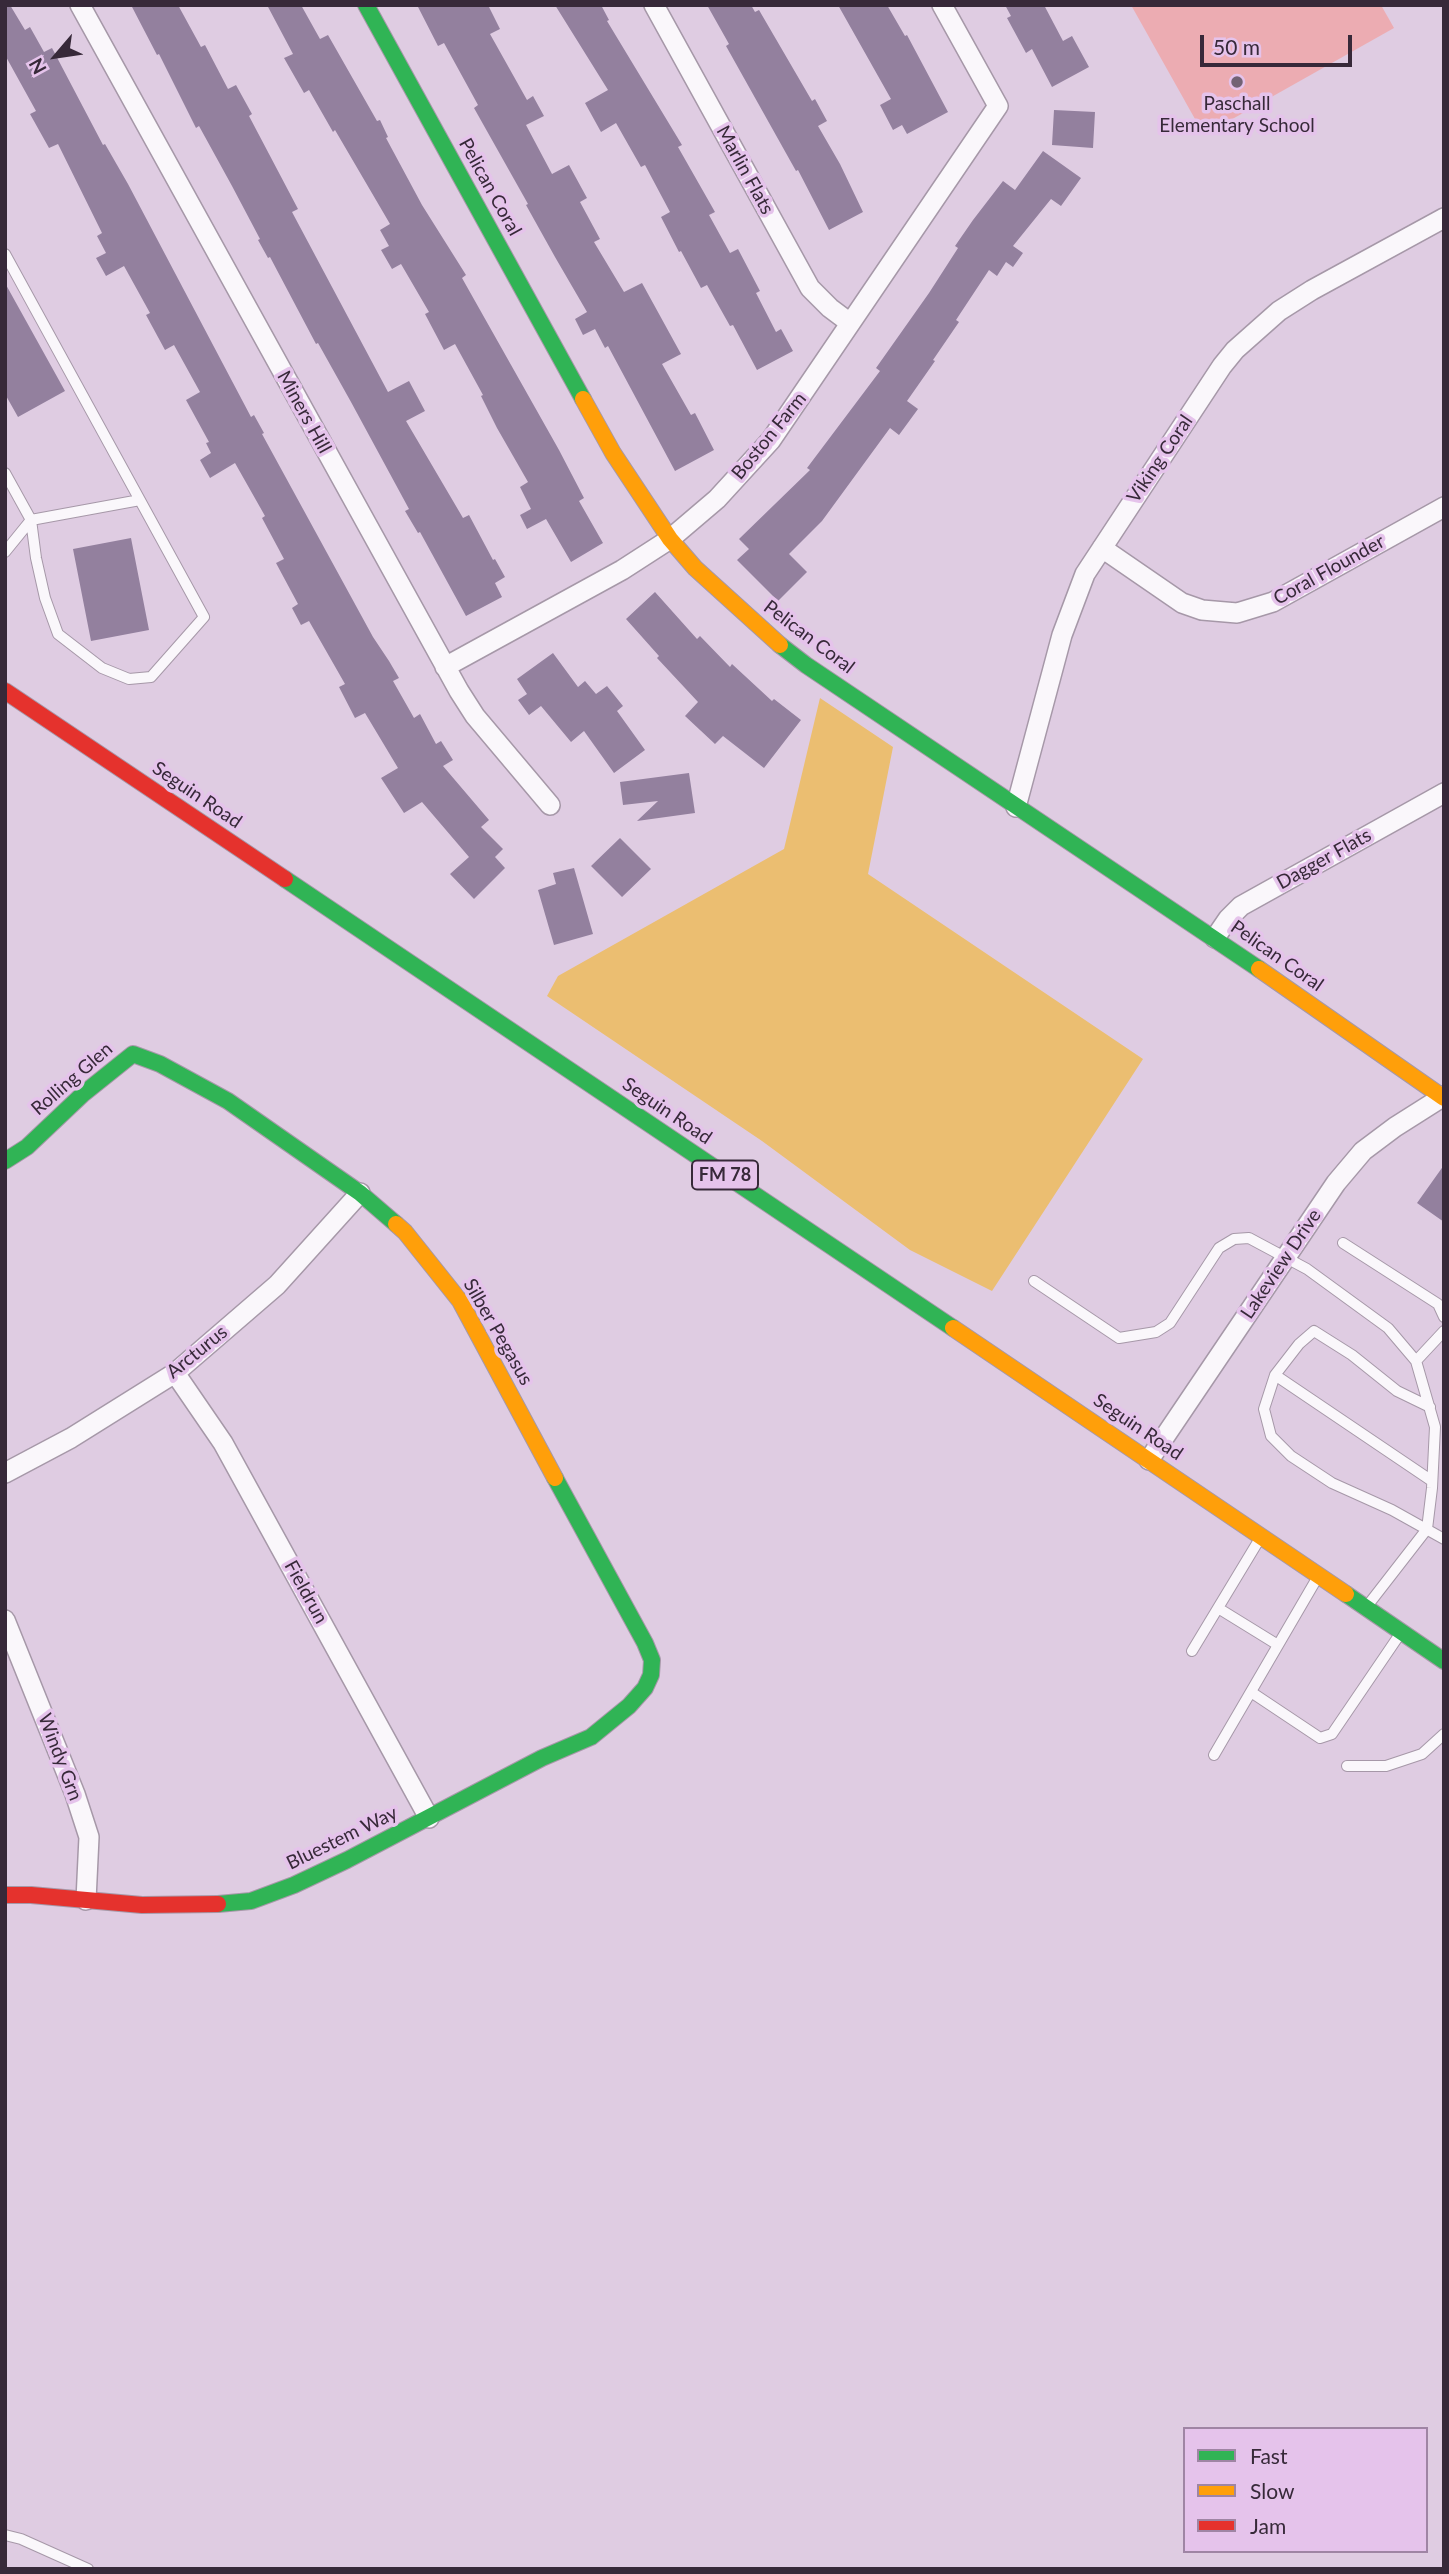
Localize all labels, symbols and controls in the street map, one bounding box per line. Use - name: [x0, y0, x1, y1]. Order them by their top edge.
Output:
- north arrow: [21, 21, 91, 91]
- scale bar: [1204, 21, 1356, 65]
- text: 50 m: [1213, 34, 1260, 59]
- text: N: [24, 54, 51, 78]
- marker: Paschall Elementary School: [1229, 74, 1245, 90]
- place label: Paschall Elementary School: [1159, 93, 1315, 137]
- street label: Marlin Flats: [711, 122, 779, 218]
- street label: Pelican Coral: [454, 134, 526, 240]
- street label: Miners Hill: [272, 367, 336, 457]
- street label: Boston Farm: [727, 388, 811, 484]
- street label: Viking Coral: [1122, 411, 1198, 507]
- street label: Coral Flounder: [1269, 530, 1389, 610]
- street label: Pelican Coral: [759, 595, 859, 679]
- street label: Seguin Road: [148, 757, 246, 833]
- street label: Dagger Flats: [1273, 824, 1375, 894]
- street label: Pelican Coral: [1226, 916, 1328, 996]
- street label: Rolling Glen: [27, 1038, 117, 1120]
- street label: Seguin Road: [618, 1073, 716, 1149]
- road number: FM 78: [692, 1160, 758, 1190]
- street label: Lakeview Drive: [1236, 1205, 1326, 1323]
- street label: Silber Pegasus: [458, 1275, 538, 1389]
- street label: Arcturus: [162, 1321, 232, 1383]
- street label: Seguin Road: [1089, 1389, 1187, 1465]
- street label: Fieldrun: [279, 1557, 333, 1627]
- street label: Windy Grn: [33, 1710, 87, 1804]
- street label: Bluestem Way: [283, 1801, 401, 1875]
- legend: [1183, 2427, 1428, 2553]
- text: Fast: [1250, 2443, 1287, 2468]
- text: Slow: [1250, 2478, 1294, 2503]
- text: Jam: [1250, 2513, 1286, 2538]

